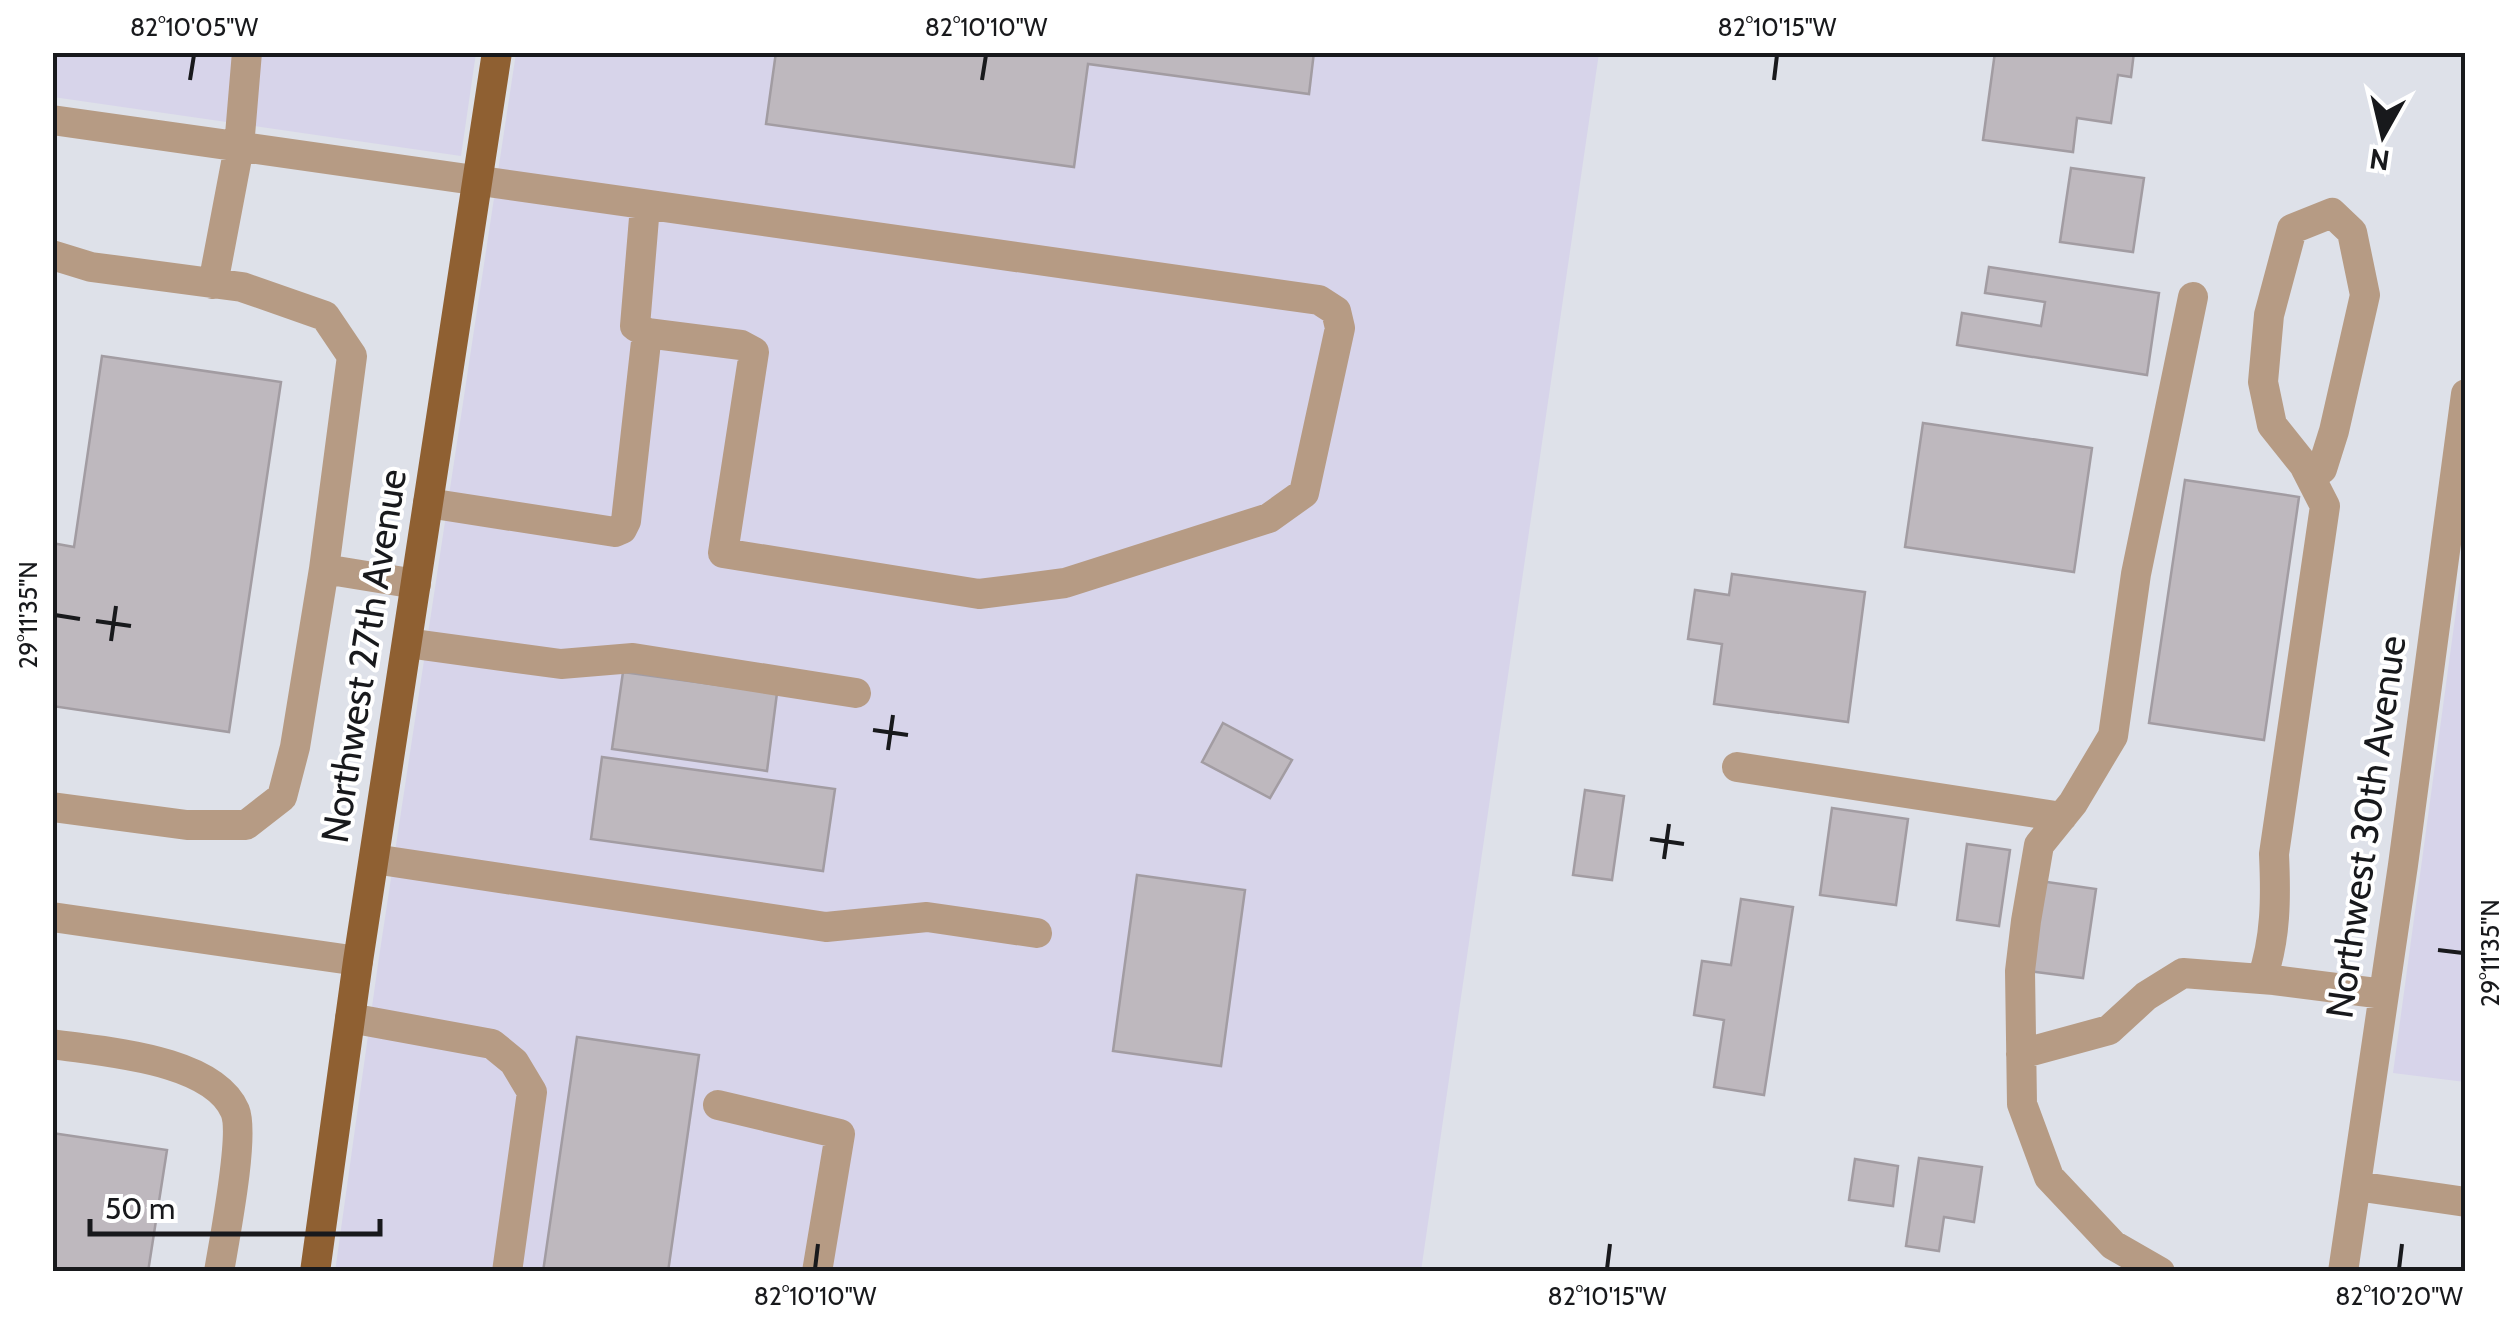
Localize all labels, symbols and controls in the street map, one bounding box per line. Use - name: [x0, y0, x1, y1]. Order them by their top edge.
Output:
- text: 82°10'05"W: [130, 12, 258, 42]
- text: 82°10'10"W: [925, 12, 1048, 42]
- text: 82°10'15"W: [1718, 12, 1837, 42]
- north arrow: [2333, 85, 2433, 185]
- text: N: [2367, 142, 2392, 178]
- street label: Northwest 27th Avenue: [311, 466, 416, 846]
- text: 29°11'35"N: [13, 561, 43, 669]
- street label: Northwest 30th Avenue: [2315, 633, 2416, 1021]
- text: 29°11'35"N: [2475, 899, 2505, 1007]
- scale bar: [90, 1174, 380, 1236]
- text: 50 m: [105, 1190, 175, 1227]
- text: 82°10'10"W: [754, 1281, 877, 1311]
- text: 82°10'15"W: [1548, 1281, 1667, 1311]
- text: 82°10'20"W: [2335, 1281, 2463, 1311]

